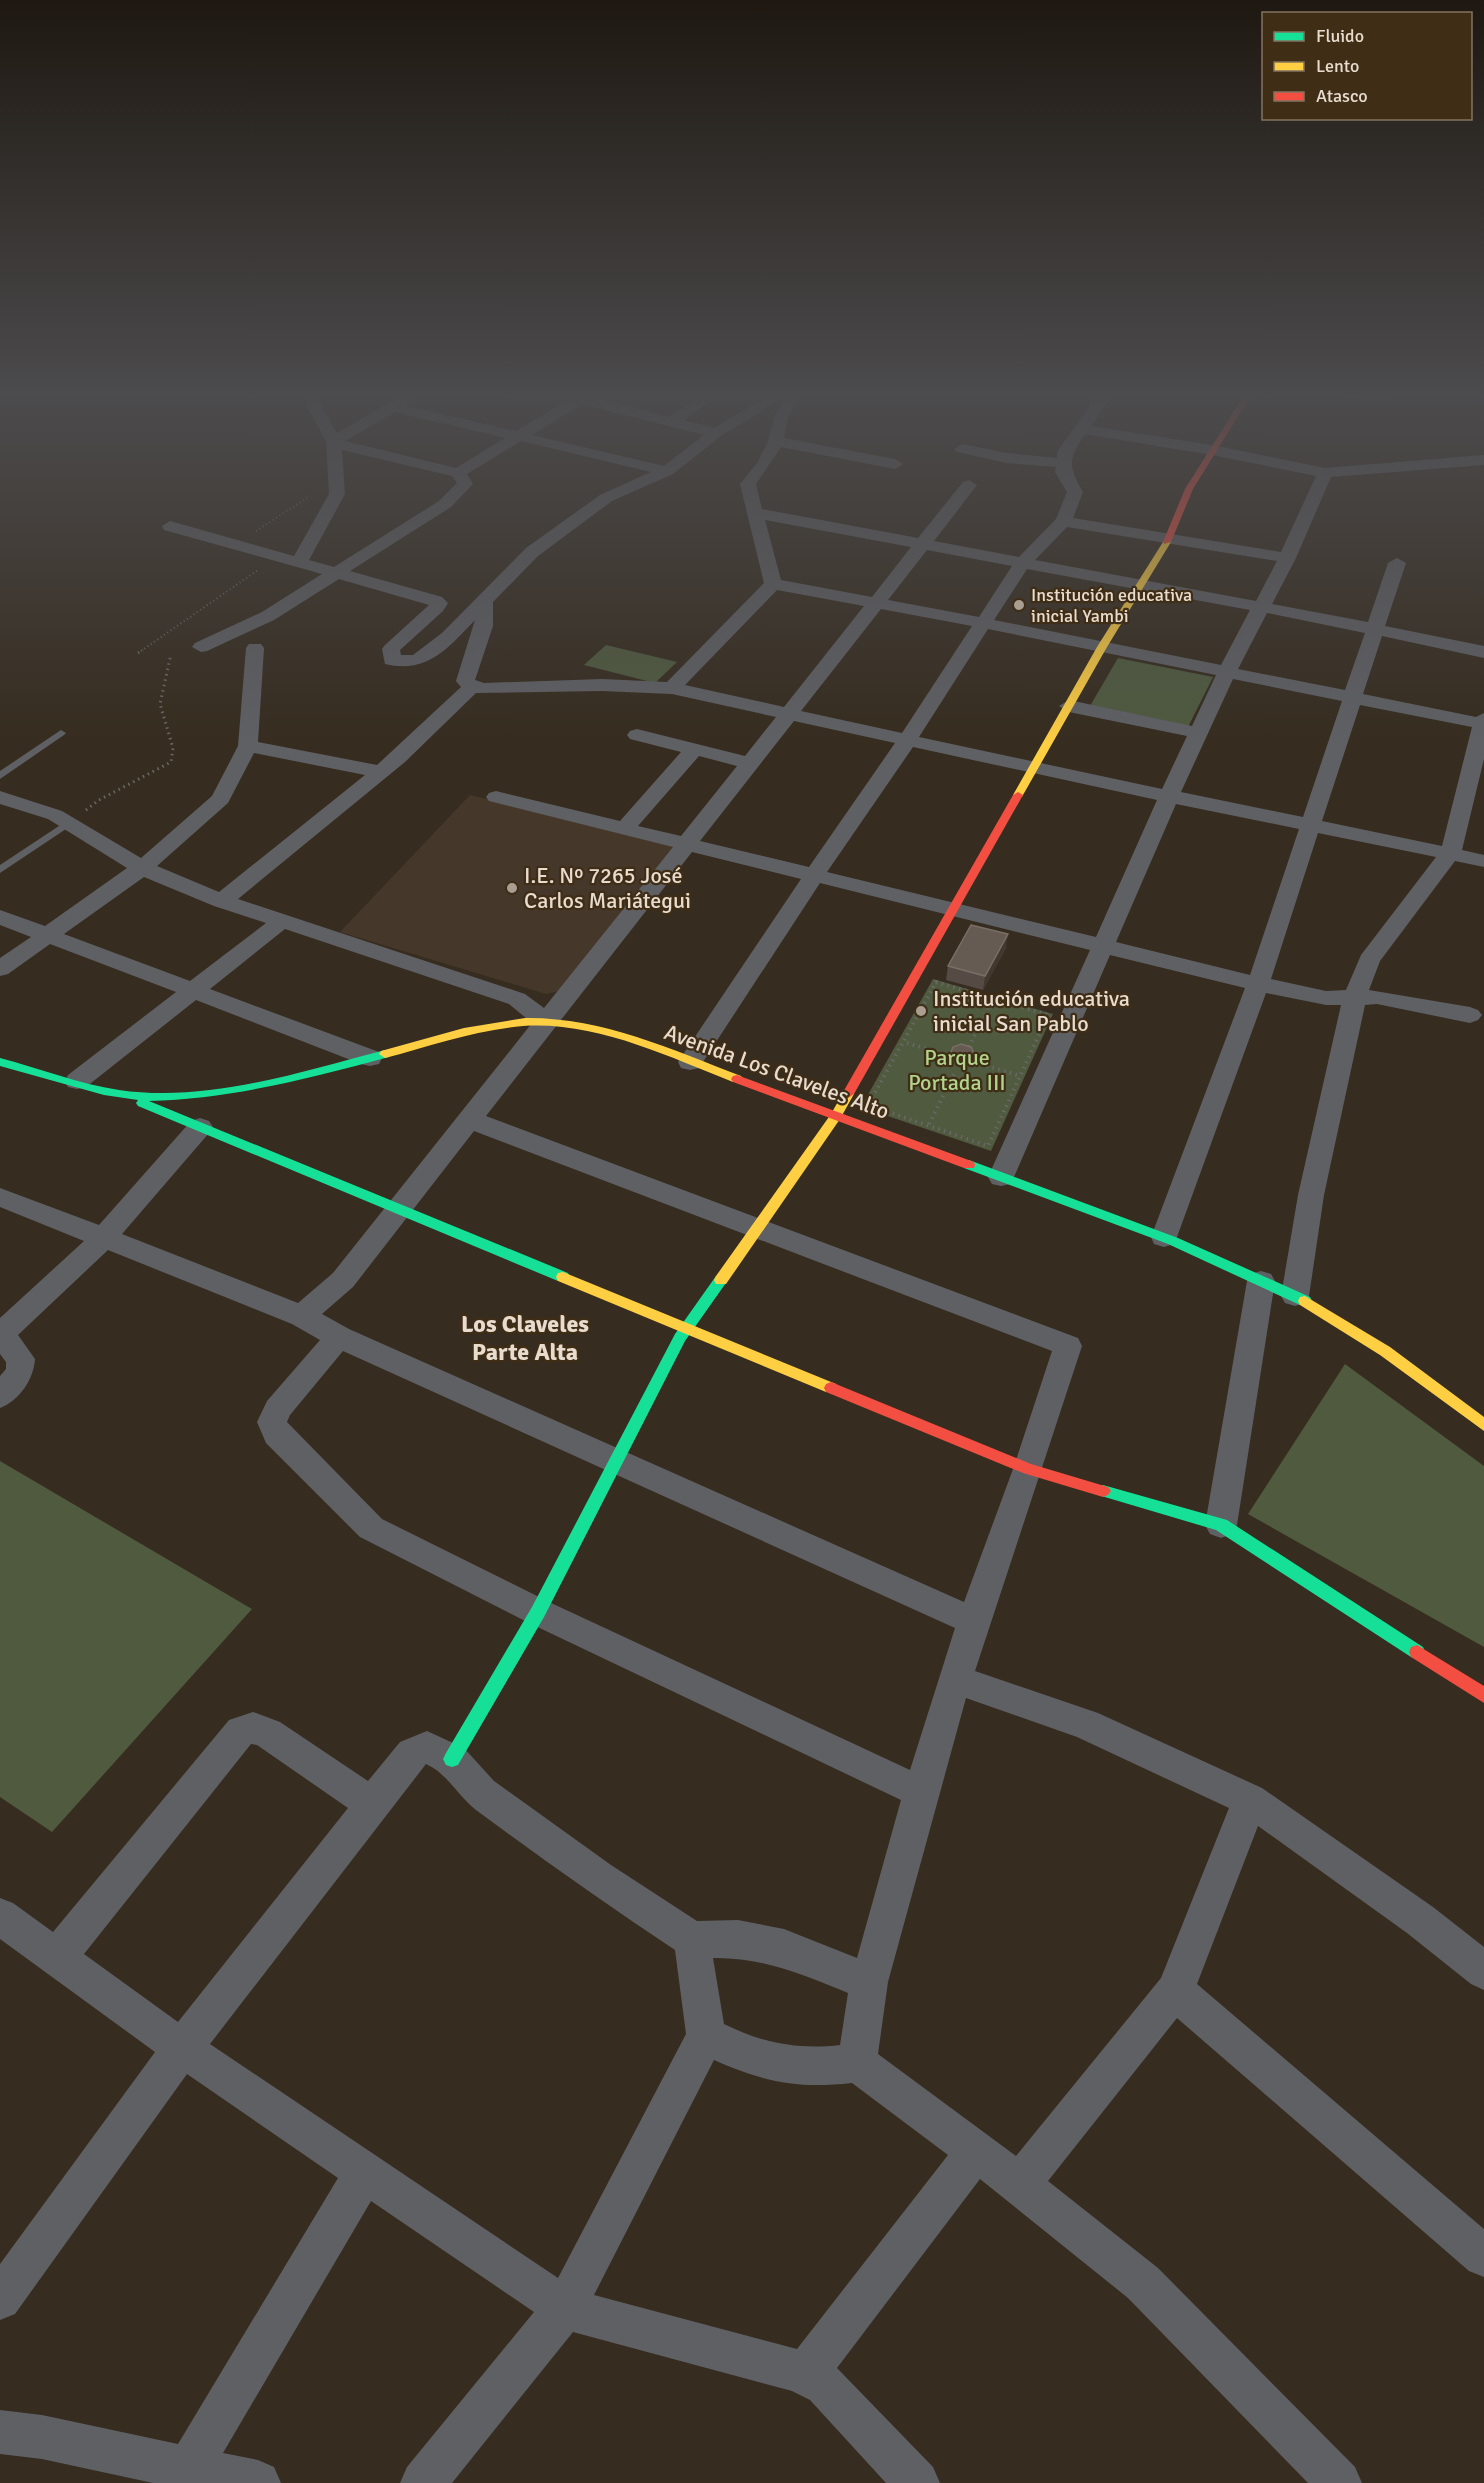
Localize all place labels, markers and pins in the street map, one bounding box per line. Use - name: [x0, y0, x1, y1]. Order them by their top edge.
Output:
- place label: Institución educativa inicial Yambi: [1031, 584, 1192, 627]
- marker: Institución educativa inicial Yambi: [1012, 598, 1026, 612]
- place label: I.E. Nº 7265 José Carlos Mariátegui: [524, 862, 691, 914]
- marker: I.E. Nº 7265 José Carlos Mariátegui: [505, 881, 519, 895]
- place label: Institución educativa inicial San Pablo: [933, 985, 1130, 1037]
- marker: Institución educativa inicial San Pablo: [914, 1004, 928, 1018]

